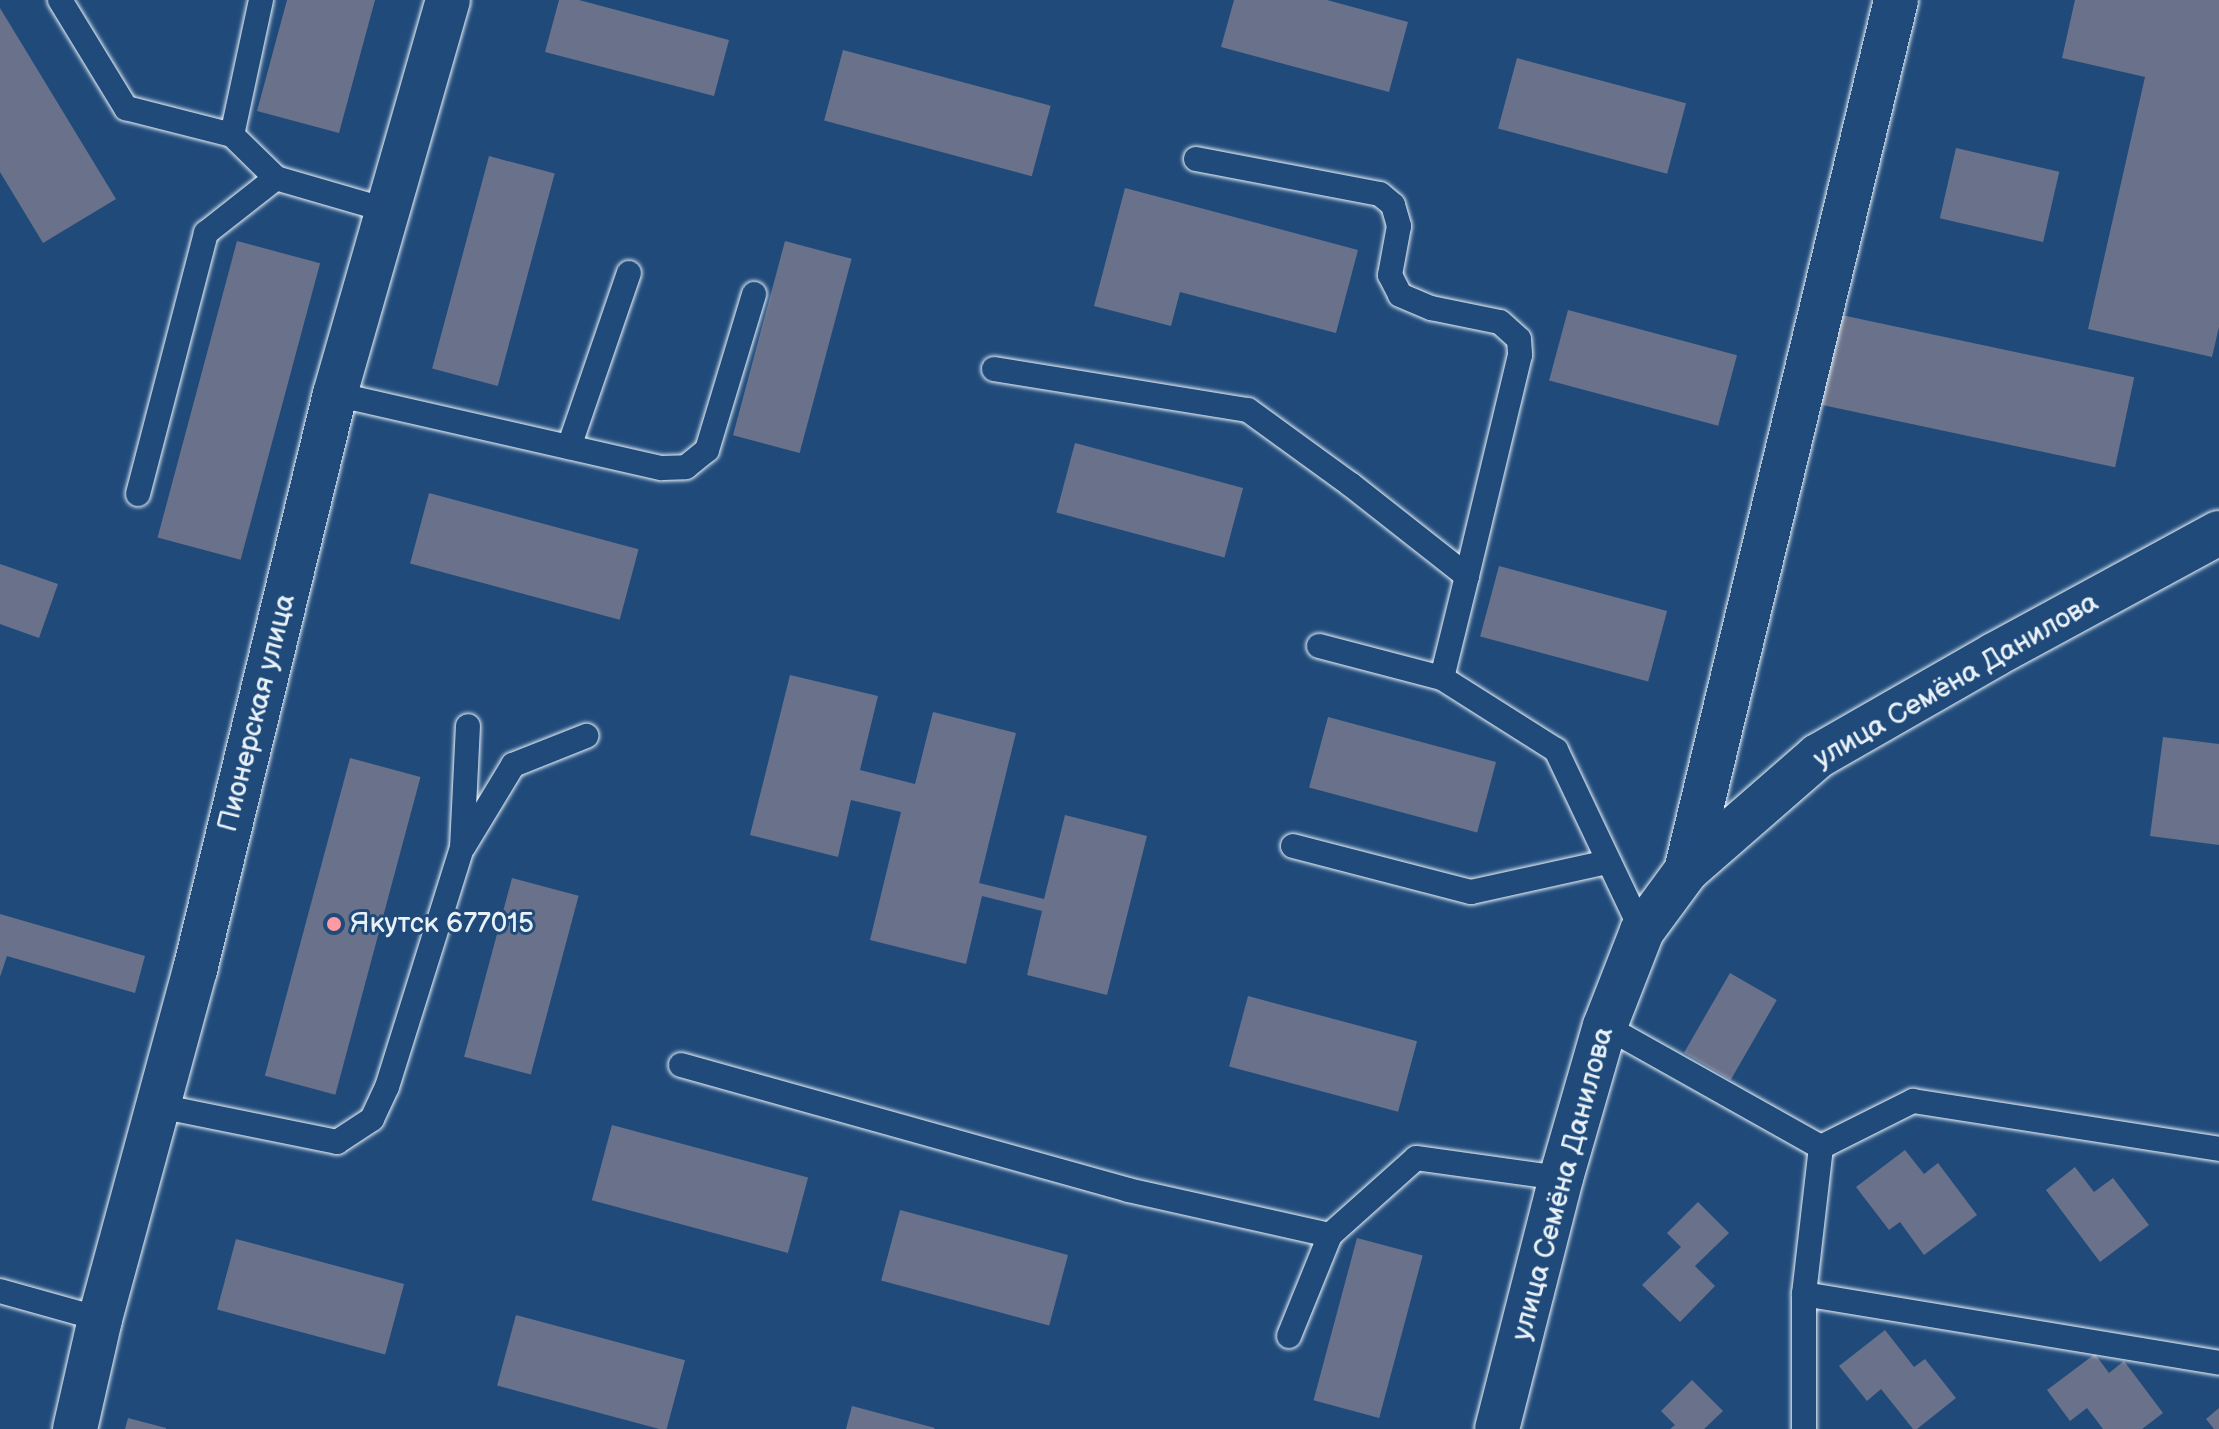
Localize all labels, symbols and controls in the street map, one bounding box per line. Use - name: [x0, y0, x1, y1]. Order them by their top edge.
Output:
- street label: улица Семёна Данилова: [1808, 586, 2104, 776]
- street label: Пионерская улица: [211, 591, 303, 835]
- place label: Якутск 677015: [350, 907, 534, 941]
- marker: Якутск 677015: [325, 915, 343, 933]
- street label: улица Семёна Данилова: [1505, 1024, 1621, 1344]

